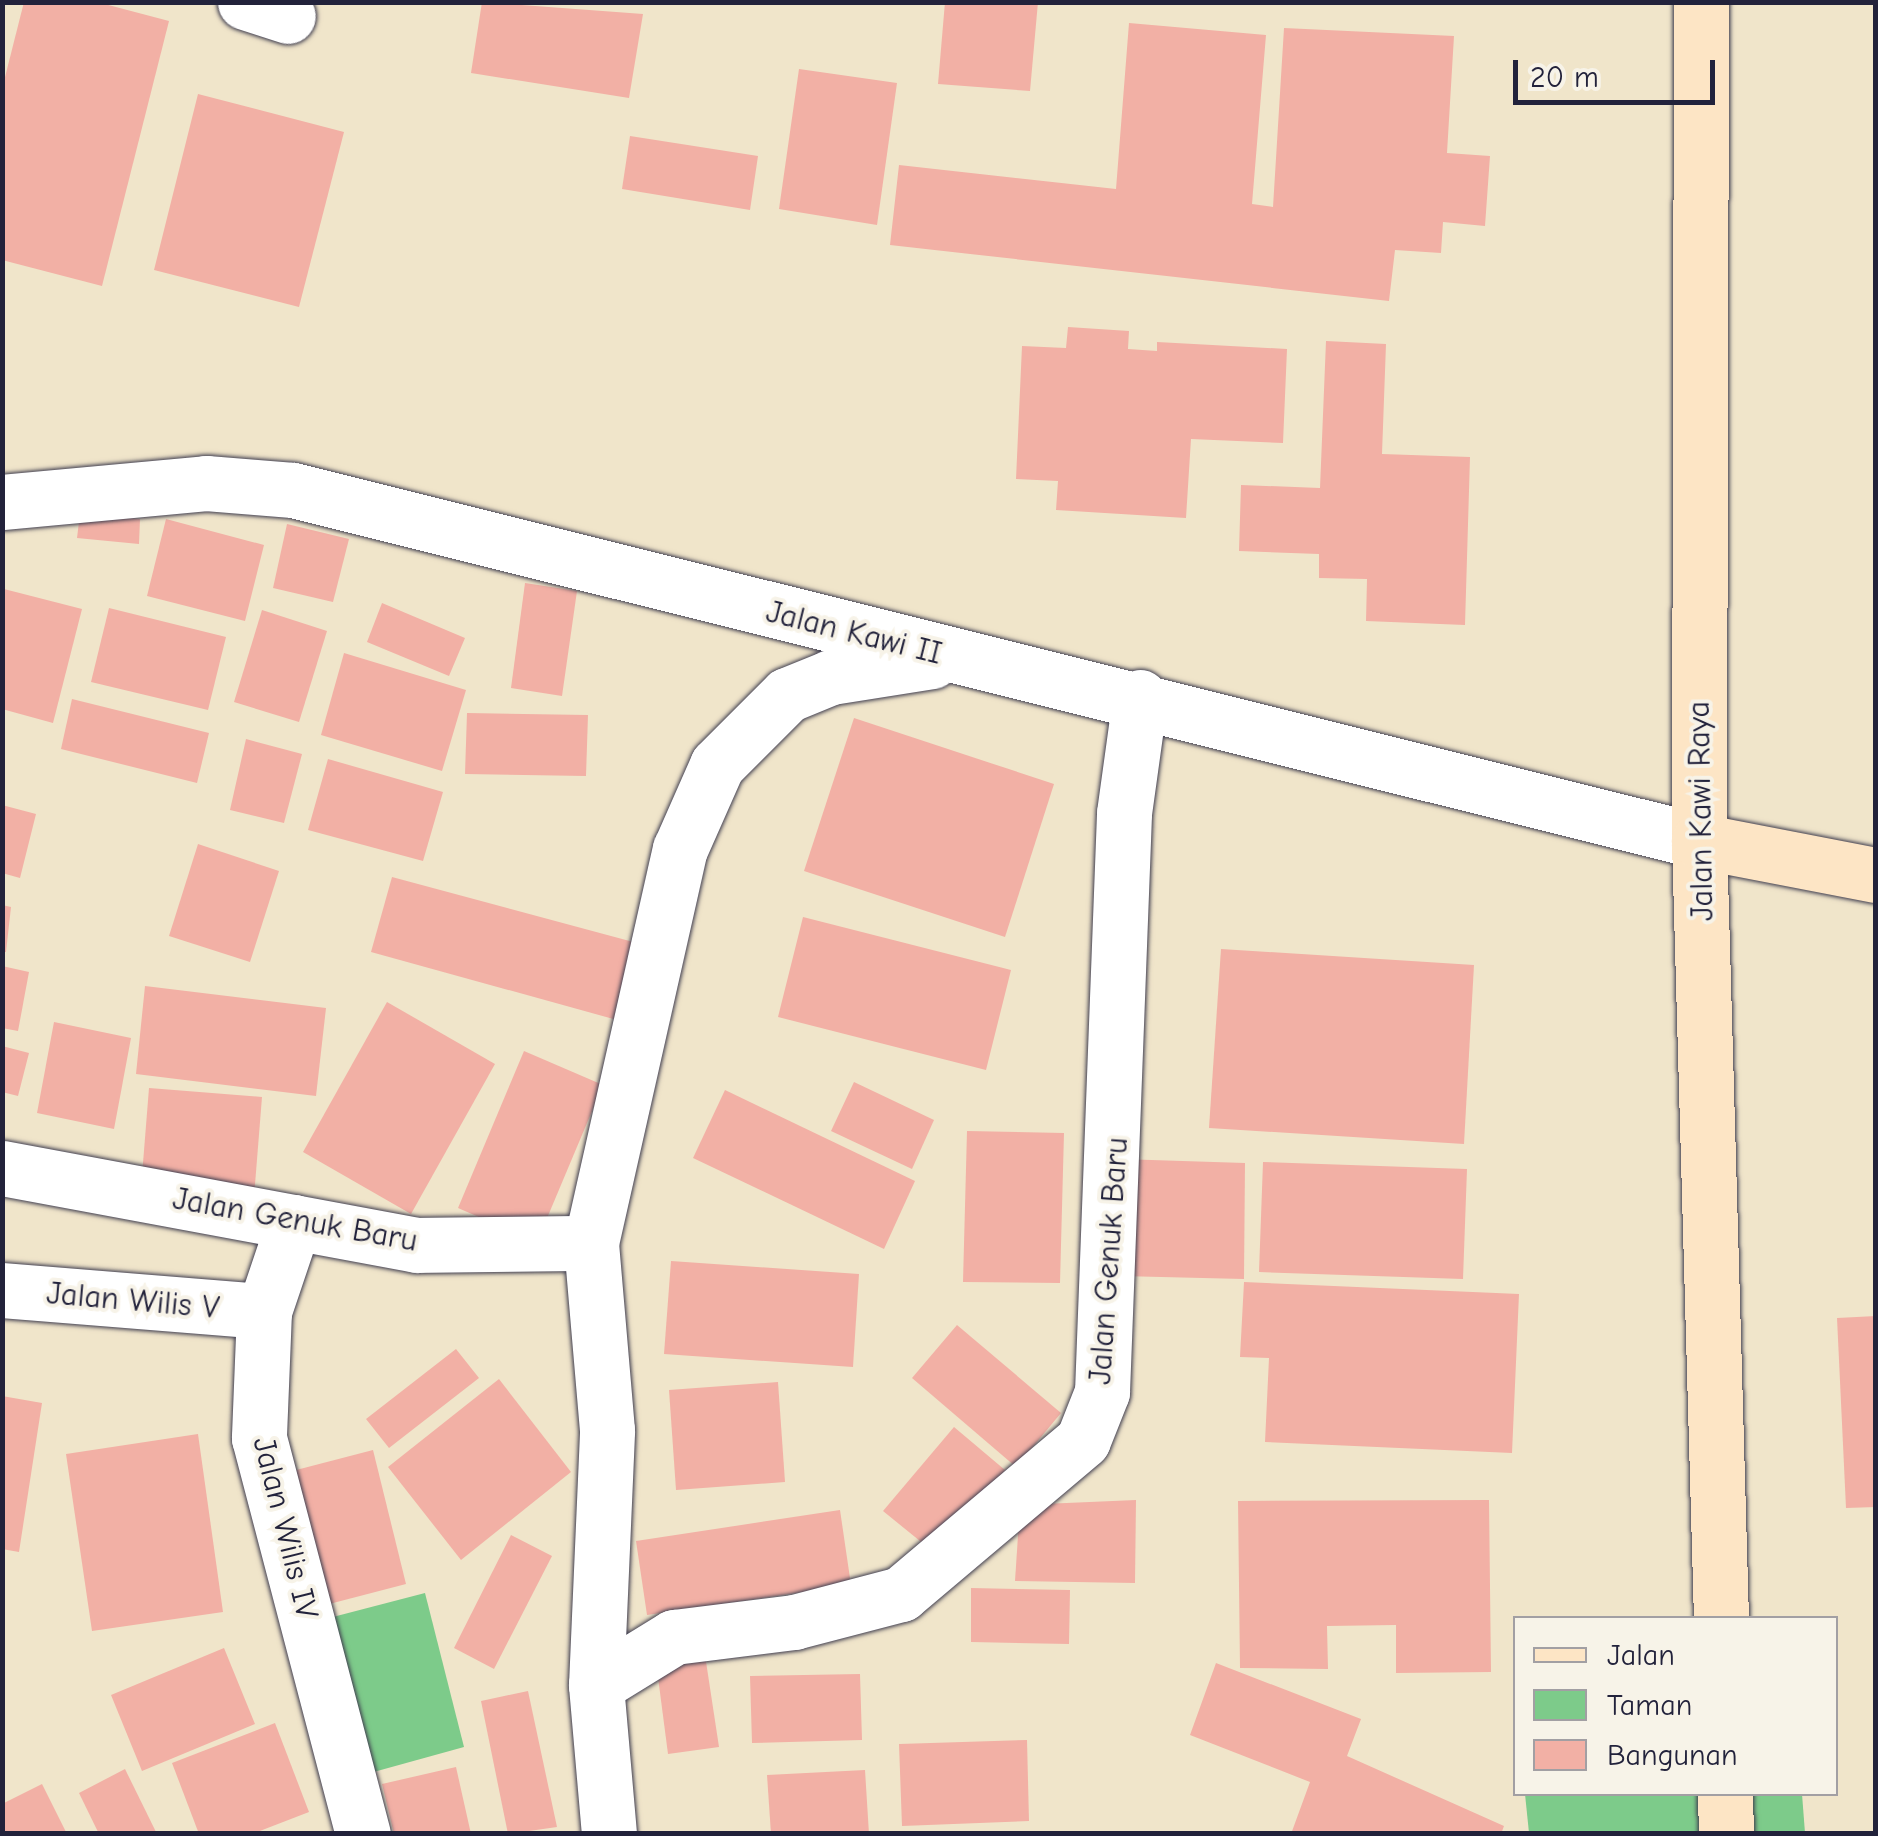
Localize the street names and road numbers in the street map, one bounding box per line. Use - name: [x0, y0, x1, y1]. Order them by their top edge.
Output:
- street label: Jalan Kawi II: [762, 593, 946, 673]
- street label: Jalan Kawi Raya: [1680, 701, 1722, 921]
- street label: Jalan Genuk Baru: [1081, 1136, 1137, 1386]
- street label: Jalan Genuk Baru: [170, 1180, 420, 1260]
- street label: Jalan Wilis V: [45, 1274, 221, 1328]
- street label: Jalan Wilis IV: [244, 1433, 326, 1623]

